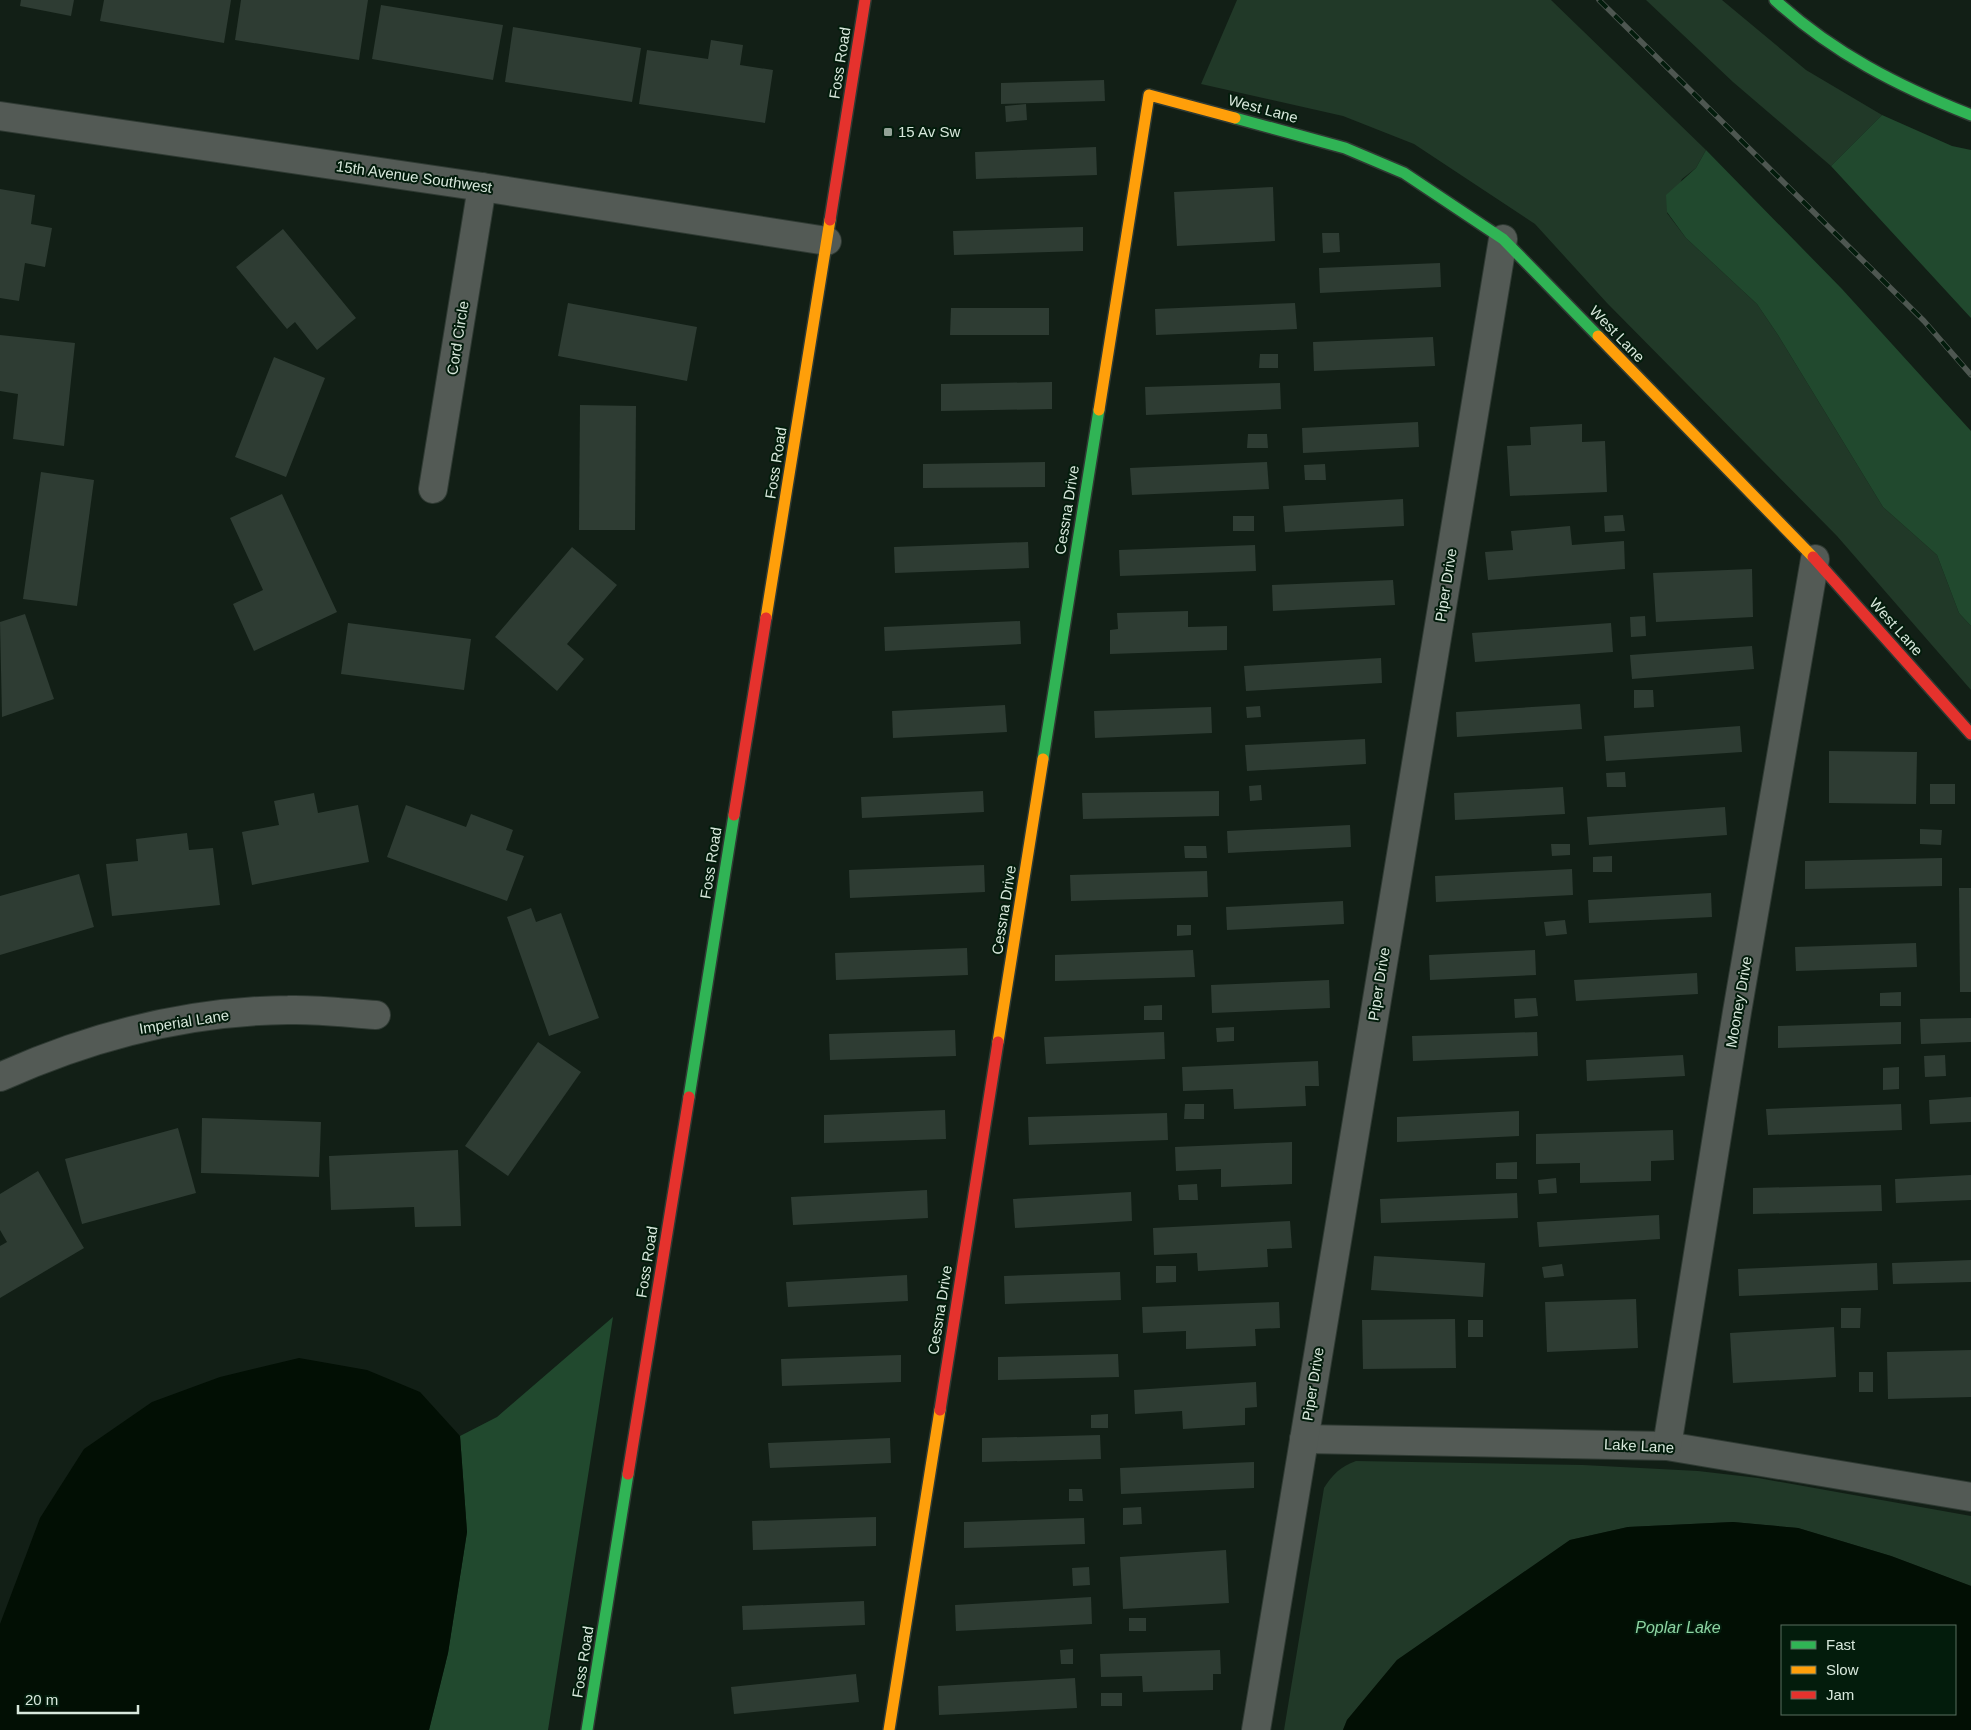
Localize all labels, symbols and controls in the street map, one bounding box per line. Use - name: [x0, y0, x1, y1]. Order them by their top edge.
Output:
- street label: Foss Road: [825, 26, 854, 100]
- street label: West Lane: [1226, 91, 1300, 126]
- place label: 15 Av Sw: [898, 123, 960, 140]
- marker: 15 Av Sw: [882, 126, 894, 138]
- street label: 15th Avenue Southwest: [335, 157, 494, 196]
- street label: Cord Circle: [443, 300, 472, 376]
- street label: West Lane: [1586, 302, 1648, 365]
- street label: Foss Road: [761, 426, 790, 500]
- street label: Cessna Drive: [1051, 464, 1082, 556]
- street label: Piper Drive: [1431, 547, 1460, 623]
- street label: West Lane: [1866, 594, 1927, 659]
- street label: Foss Road: [696, 826, 725, 900]
- street label: Cessna Drive: [988, 864, 1019, 956]
- street label: Piper Drive: [1364, 946, 1393, 1022]
- street label: Mooney Drive: [1722, 955, 1755, 1049]
- street label: Imperial Lane: [138, 1006, 230, 1037]
- street label: Foss Road: [632, 1225, 661, 1299]
- street label: Cessna Drive: [924, 1264, 955, 1356]
- street label: Piper Drive: [1298, 1346, 1327, 1422]
- street label: Lake Lane: [1604, 1435, 1674, 1456]
- water label: Poplar Lake: [1635, 1619, 1721, 1636]
- street label: Foss Road: [568, 1625, 597, 1699]
- legend: [1781, 1625, 1956, 1715]
- text: Fast: [1826, 1636, 1856, 1653]
- text: Slow: [1826, 1661, 1859, 1678]
- scale bar: [18, 1682, 138, 1714]
- text: Jam: [1826, 1686, 1854, 1703]
- text: 20 m: [25, 1691, 58, 1708]

